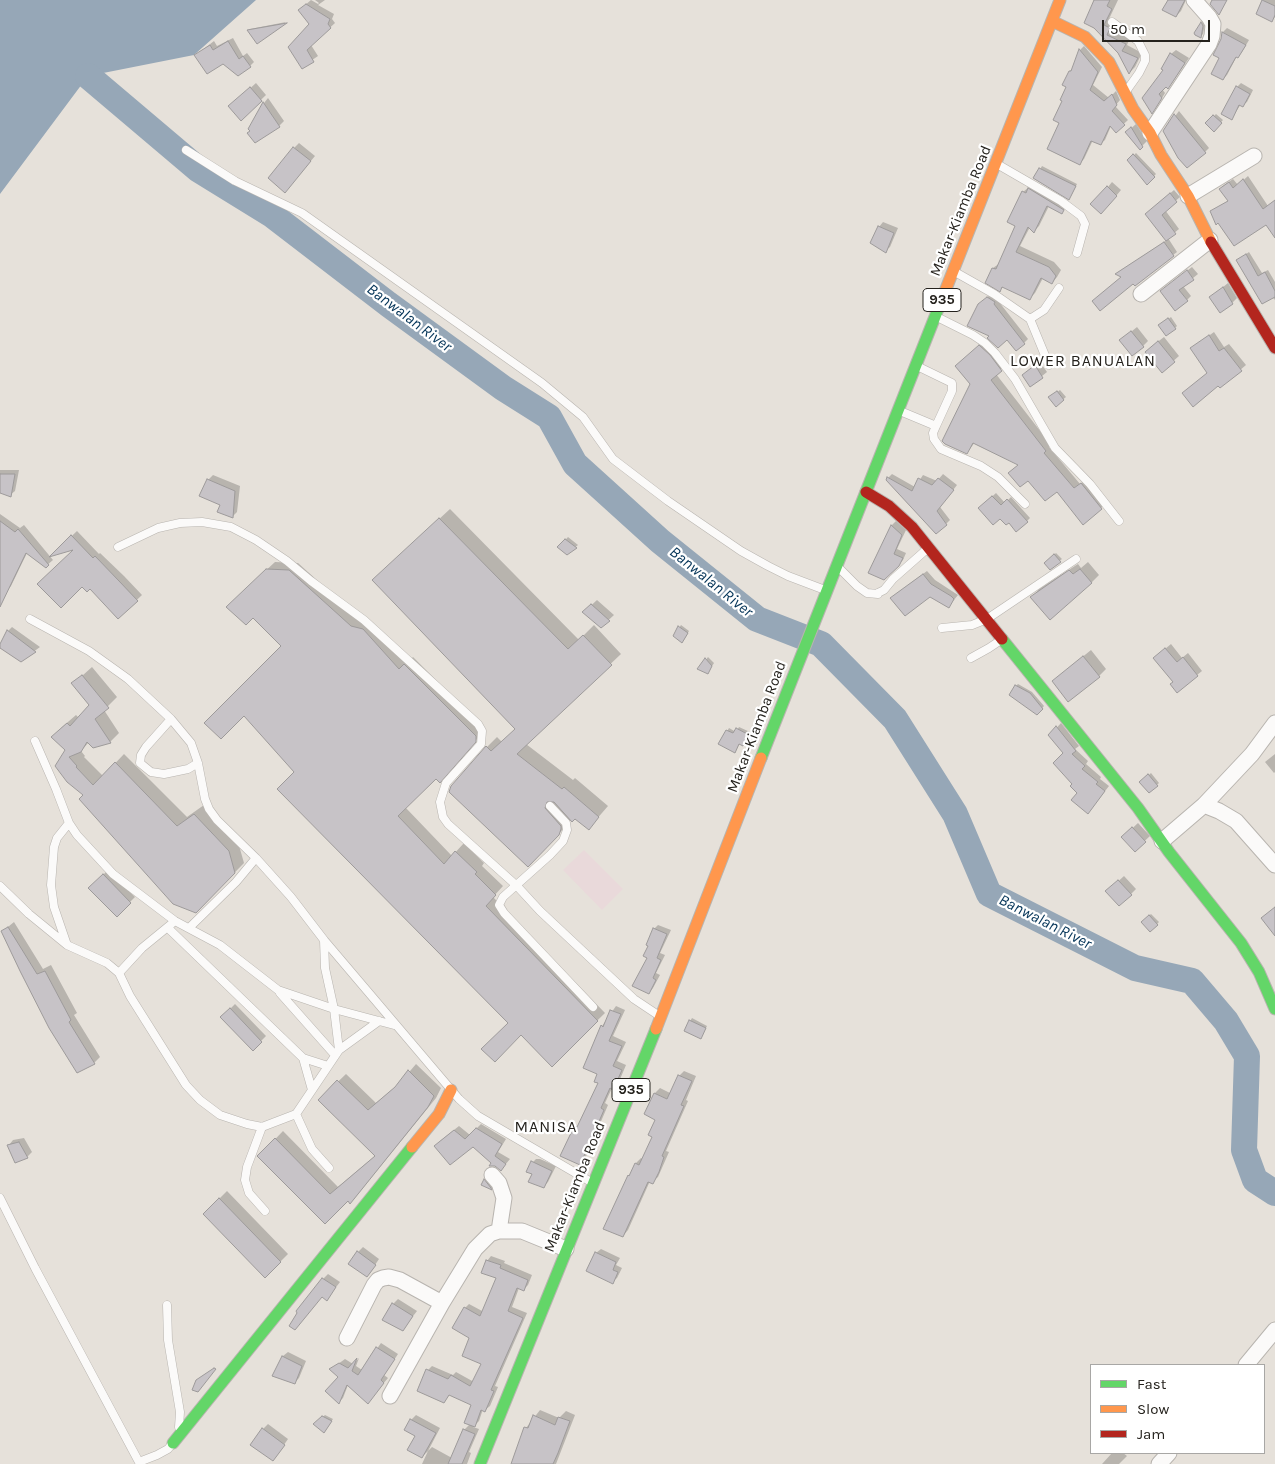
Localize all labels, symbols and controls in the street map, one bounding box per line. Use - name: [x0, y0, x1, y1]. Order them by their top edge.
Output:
- scale bar: [1105, 10, 1212, 42]
- text: 50 m: [1110, 20, 1145, 38]
- street label: Makar-Kiamba Road: [927, 143, 995, 279]
- water label: Banwalan River: [363, 280, 455, 356]
- road number: 935: [923, 288, 961, 312]
- district label: LOWER BANUALAN: [1008, 351, 1158, 371]
- water label: Banwalan River: [665, 543, 757, 621]
- street label: Makar-Kiamba Road: [724, 659, 790, 795]
- water label: Banwalan River: [995, 890, 1095, 954]
- road number: 935: [612, 1078, 650, 1102]
- district label: MANISA: [514, 1117, 578, 1137]
- street label: Makar-Kiamba Road: [541, 1119, 609, 1255]
- legend: [1090, 1364, 1265, 1454]
- text: Fast: [1137, 1375, 1166, 1393]
- text: Slow: [1137, 1400, 1169, 1418]
- text: Jam: [1137, 1425, 1165, 1443]

